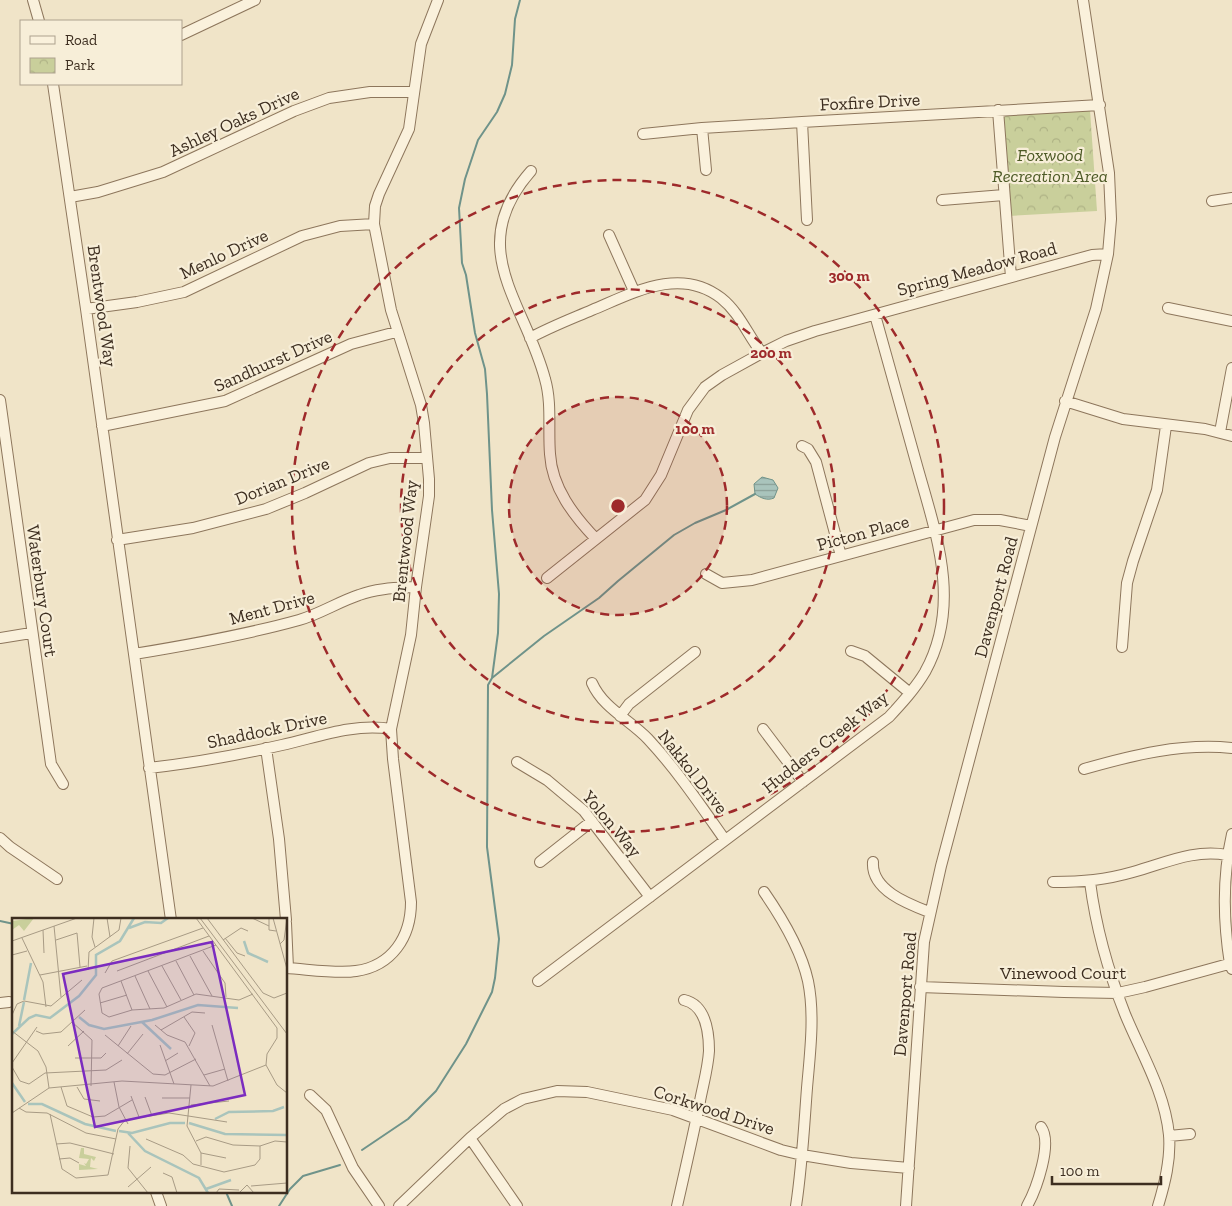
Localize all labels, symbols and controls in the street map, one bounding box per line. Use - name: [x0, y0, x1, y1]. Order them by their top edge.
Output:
- legend: [20, 20, 182, 85]
- text: Road: [65, 31, 98, 49]
- text: Park: [65, 56, 95, 74]
- street label: Ashley Oaks Drive: [166, 82, 302, 162]
- street label: Foxfire Drive: [819, 88, 921, 116]
- park label: Foxwood Recreation Area: [992, 144, 1108, 187]
- street label: Menlo Drive: [176, 224, 272, 284]
- street label: Spring Meadow Road: [895, 237, 1059, 301]
- street label: Brentwood Way: [83, 244, 122, 369]
- text: 300 m: [828, 267, 870, 285]
- street label: Sandhurst Drive: [210, 325, 336, 397]
- text: 200 m: [750, 344, 792, 362]
- text: 100 m: [675, 420, 715, 438]
- street label: Dorian Drive: [232, 452, 332, 510]
- street label: Brentwood Way: [388, 478, 422, 603]
- centre of rings: [609, 497, 627, 515]
- street label: Picton Place: [814, 510, 912, 556]
- street label: Waterbury Court: [22, 524, 62, 659]
- street label: Davenport Road: [969, 534, 1023, 660]
- street label: Ment Drive: [227, 586, 317, 630]
- street label: Hudders Creek Way: [758, 686, 893, 798]
- street label: Shaddock Drive: [205, 707, 329, 753]
- street label: Nakkol Drive: [653, 726, 733, 818]
- street label: Yolon Way: [577, 785, 647, 862]
- inset map: [12, 918, 288, 1194]
- street label: Davenport Road: [889, 931, 921, 1057]
- street label: Vinewood Court: [999, 962, 1126, 984]
- street label: Corkwood Drive: [651, 1080, 777, 1140]
- scale bar: [1052, 1154, 1161, 1186]
- text: 100 m: [1060, 1162, 1099, 1180]

